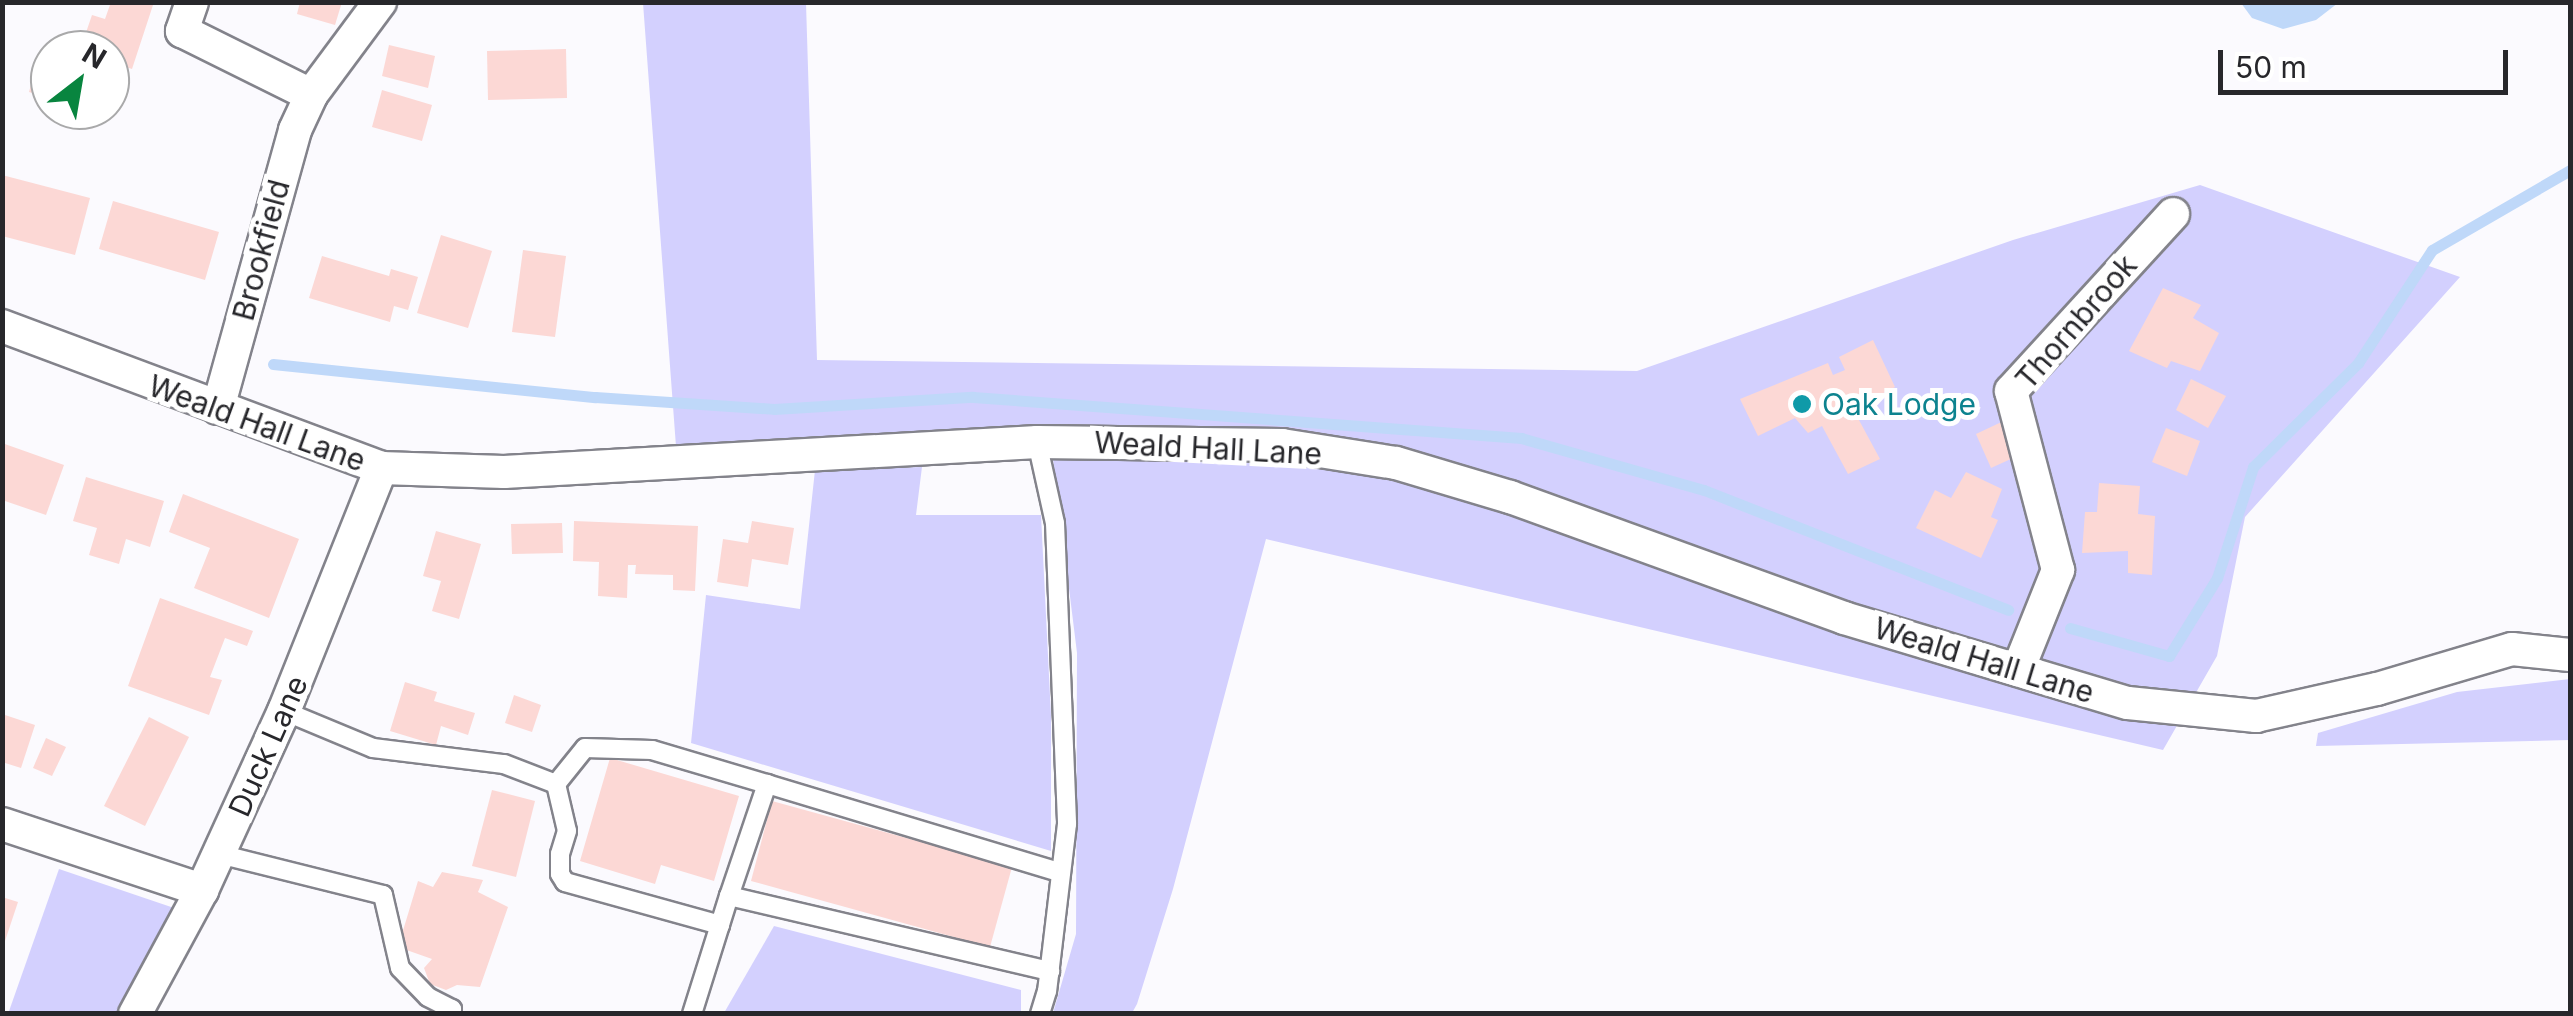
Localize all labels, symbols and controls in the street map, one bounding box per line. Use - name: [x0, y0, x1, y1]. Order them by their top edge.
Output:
- north arrow: [30, 30, 130, 130]
- scale bar: [2223, 30, 2513, 92]
- text: N: [77, 36, 112, 76]
- text: 50 m: [2235, 49, 2307, 85]
- street label: Brookfield: [225, 176, 297, 324]
- street label: Thornbrook: [2008, 247, 2144, 397]
- street label: Weald Hall Lane: [144, 367, 370, 479]
- place label: Oak Lodge: [1822, 386, 1976, 422]
- marker: Oak Lodge: [1791, 393, 1813, 415]
- street label: Weald Hall Lane: [1093, 424, 1323, 472]
- street label: Weald Hall Lane: [1870, 609, 2098, 711]
- street label: Duck Lane: [221, 670, 315, 822]

